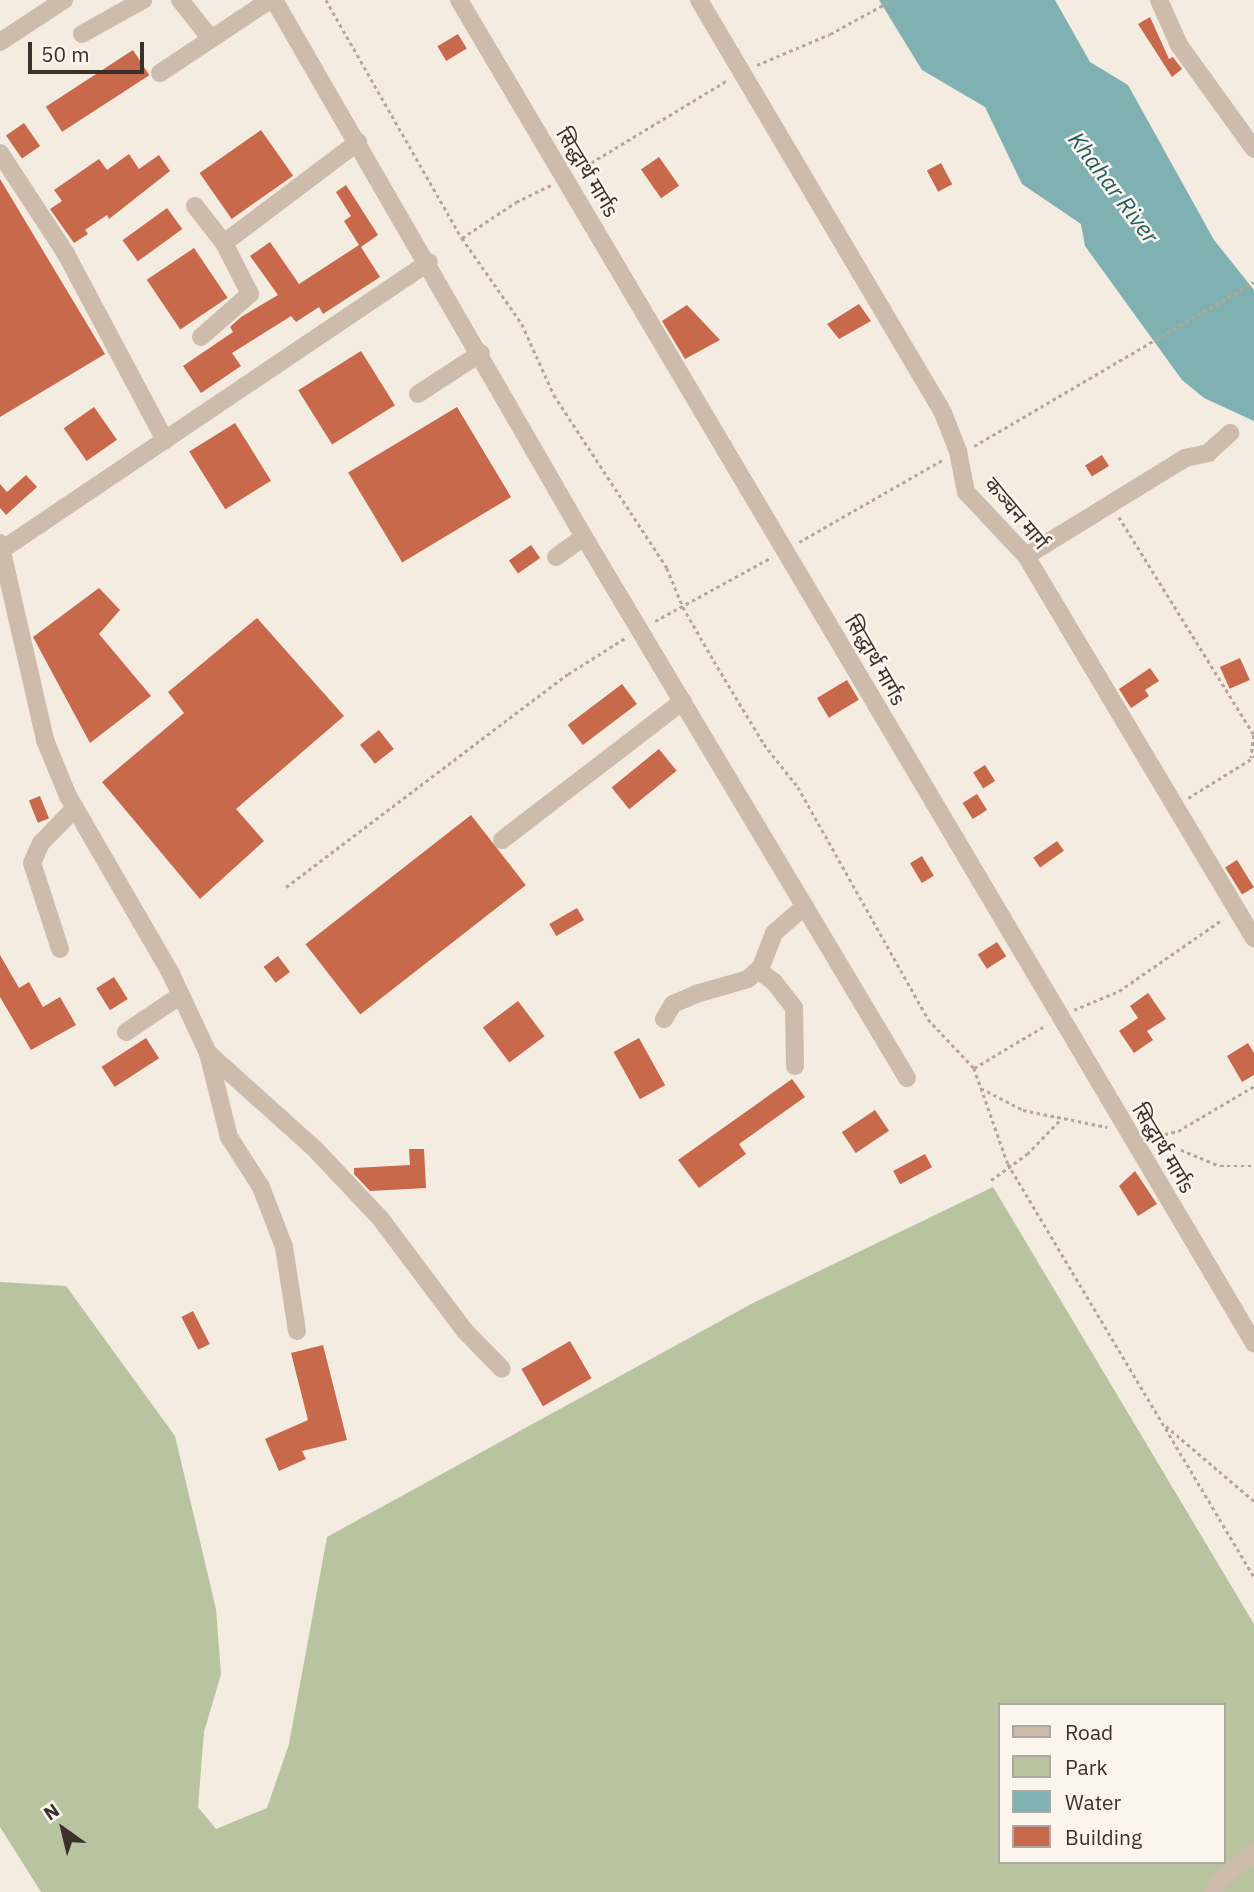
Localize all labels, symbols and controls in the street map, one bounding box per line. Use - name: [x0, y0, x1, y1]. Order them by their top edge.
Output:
- scale bar: [32, 28, 147, 72]
- text: 50 m: [41, 40, 90, 68]
- street label: सिद्धार्थ मार्गs: [551, 123, 625, 221]
- water label: Khahar River: [1063, 126, 1165, 248]
- street label: कञ्चन मार्ग: [980, 472, 1054, 554]
- street label: सिद्धार्थ मार्गs: [840, 610, 912, 710]
- street label: सिद्धार्थ मार्गs: [1127, 1099, 1201, 1197]
- legend: [998, 1703, 1226, 1864]
- text: Road: [1065, 1718, 1113, 1746]
- text: Park: [1065, 1753, 1108, 1781]
- text: Water: [1065, 1788, 1121, 1816]
- north arrow: [28, 1794, 98, 1864]
- text: N: [39, 1798, 64, 1825]
- text: Building: [1065, 1823, 1142, 1851]

